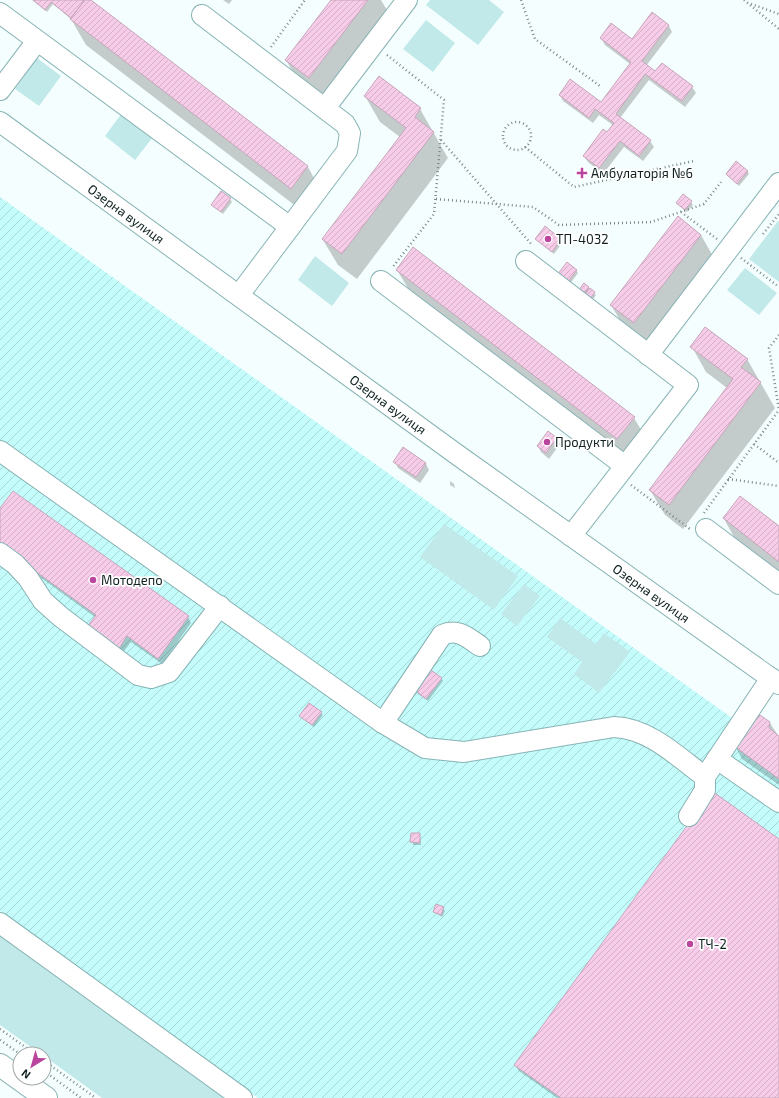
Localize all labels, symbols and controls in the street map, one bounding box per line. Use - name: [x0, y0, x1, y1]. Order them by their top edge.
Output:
- place label: Амбулаторія №6: [591, 165, 693, 181]
- marker: Амбулаторія №6: [576, 167, 588, 179]
- street label: Озерна вулиця: [85, 181, 168, 247]
- place label: ТП-4032: [556, 231, 608, 247]
- marker: ТП-4032: [543, 234, 553, 244]
- street label: Озерна вулиця: [347, 371, 430, 438]
- place label: Продукти: [555, 434, 614, 450]
- marker: Продукти: [542, 437, 552, 447]
- street label: Озерна вулиця: [610, 560, 693, 626]
- place label: Мотодепо: [101, 572, 163, 588]
- marker: Мотодепо: [88, 575, 98, 585]
- place label: ТЧ-2: [698, 936, 727, 952]
- marker: ТЧ-2: [685, 939, 695, 949]
- north arrow: [12, 1046, 52, 1086]
- text: N: [19, 1067, 33, 1082]

